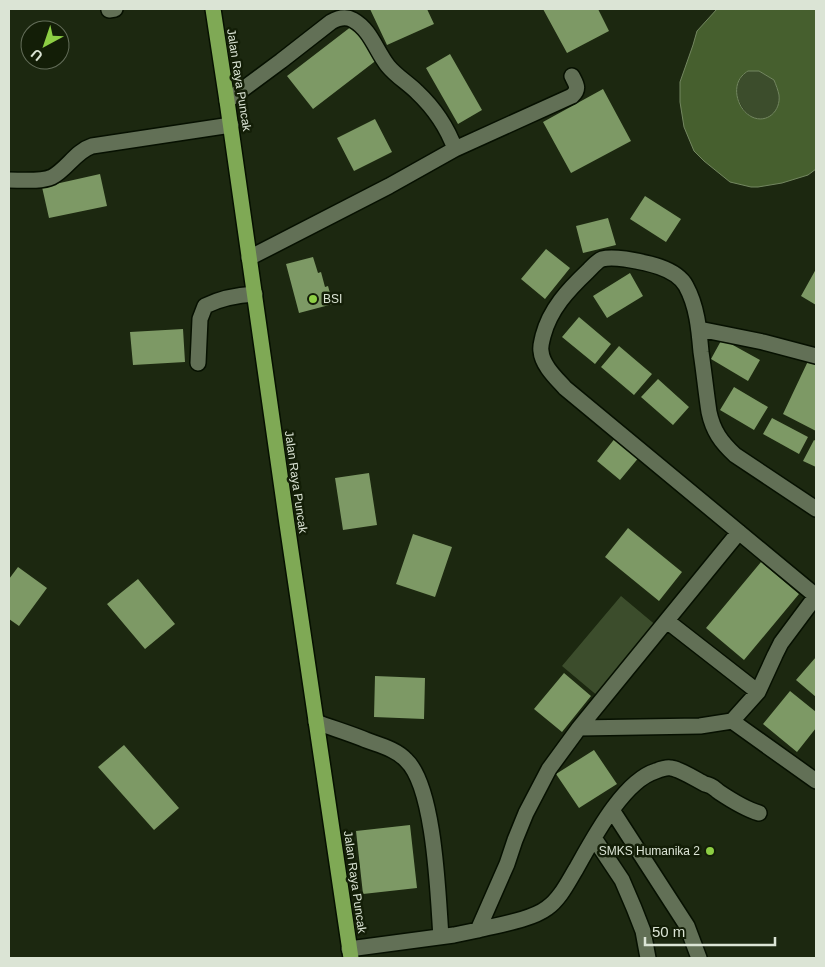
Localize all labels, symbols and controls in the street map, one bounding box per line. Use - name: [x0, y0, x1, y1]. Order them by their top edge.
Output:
- north arrow: [20, 20, 70, 70]
- street label: Jalan Raya Puncak: [224, 28, 254, 133]
- text: U: [28, 46, 46, 64]
- place label: BSI: [323, 292, 342, 306]
- marker: BSI: [307, 293, 319, 305]
- street label: Jalan Raya Puncak: [282, 430, 310, 535]
- street label: Jalan Raya Puncak: [341, 830, 369, 935]
- place label: SMKS Humanika 2: [599, 844, 700, 858]
- marker: SMKS Humanika 2: [704, 845, 716, 857]
- scale bar: [645, 914, 775, 946]
- text: 50 m: [652, 923, 685, 940]

